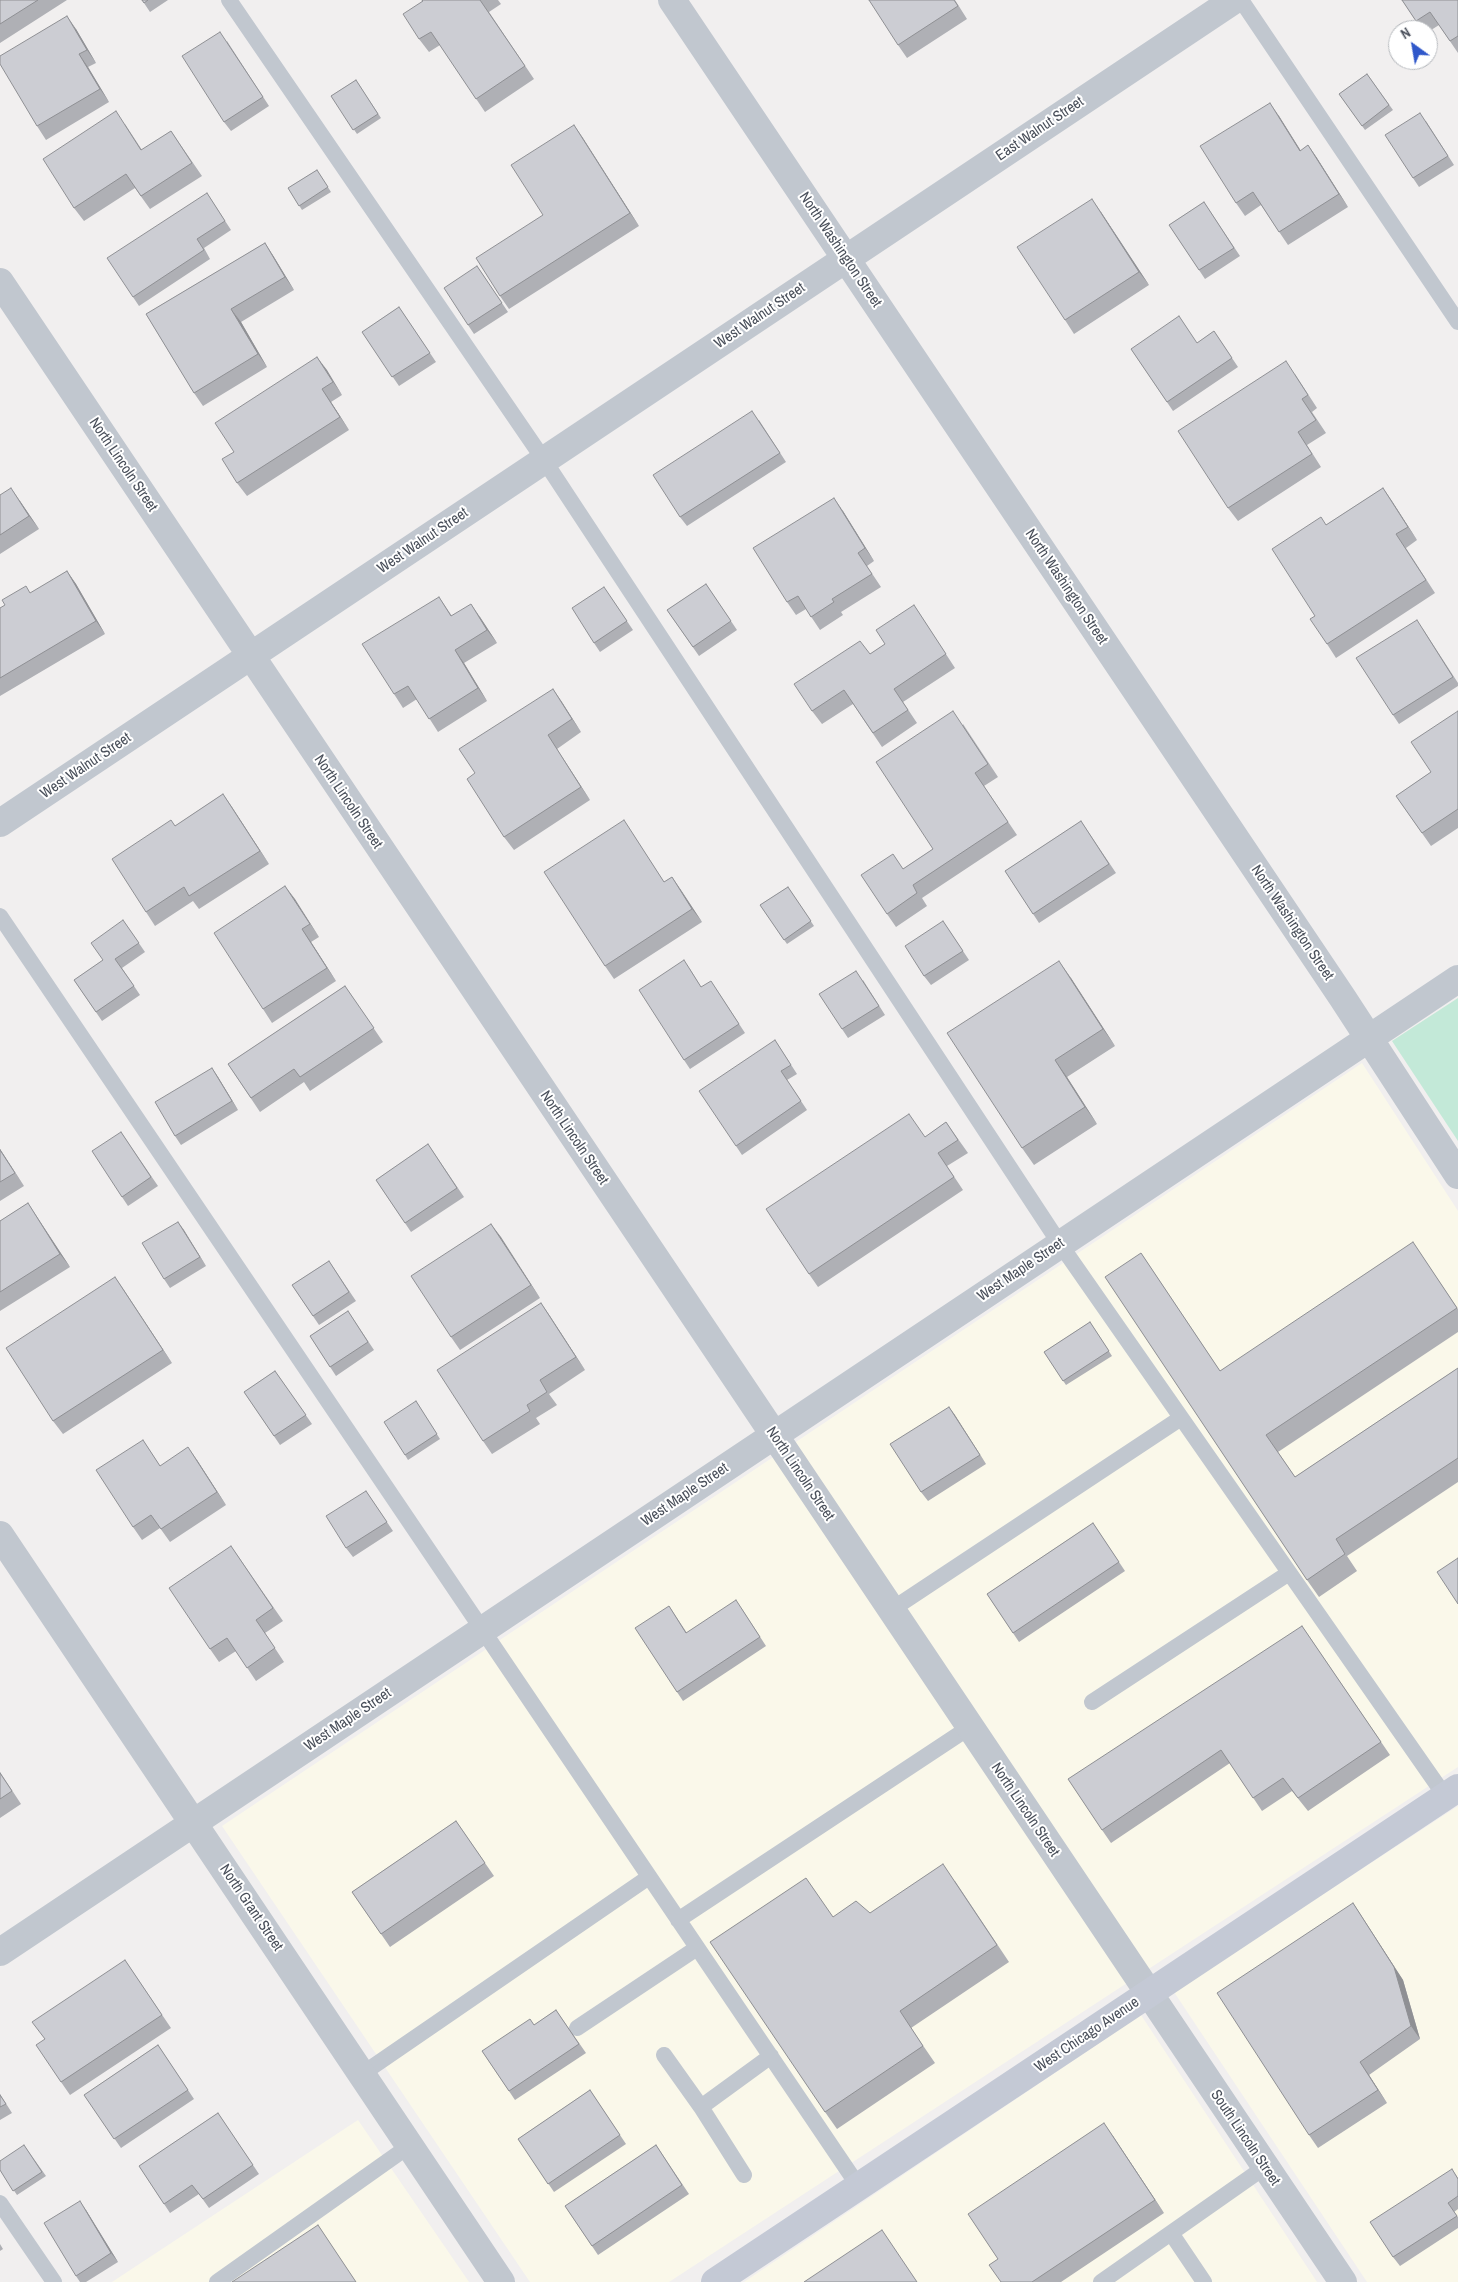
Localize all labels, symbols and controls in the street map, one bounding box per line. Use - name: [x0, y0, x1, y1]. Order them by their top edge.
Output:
- north arrow: [1388, 20, 1438, 70]
- text: N: [1397, 23, 1414, 43]
- street label: East Walnut Street: [993, 93, 1087, 165]
- street label: North Washington Street: [795, 189, 885, 311]
- street label: West Walnut Street: [711, 279, 809, 353]
- street label: North Lincoln Street: [85, 415, 161, 515]
- street label: West Walnut Street: [374, 504, 472, 578]
- street label: North Washington Street: [1021, 526, 1111, 648]
- street label: West Walnut Street: [37, 729, 135, 803]
- street label: North Lincoln Street: [310, 752, 386, 852]
- street label: North Washington Street: [1247, 862, 1337, 984]
- street label: North Lincoln Street: [536, 1088, 612, 1188]
- street label: West Maple Street: [974, 1234, 1068, 1306]
- street label: North Lincoln Street: [762, 1424, 838, 1524]
- street label: West Maple Street: [638, 1459, 732, 1531]
- street label: West Maple Street: [301, 1684, 395, 1756]
- street label: North Lincoln Street: [987, 1760, 1063, 1860]
- street label: North Grant Street: [215, 1861, 287, 1955]
- street label: West Chicago Avenue: [1031, 1993, 1143, 2077]
- street label: South Lincoln Street: [1206, 2087, 1284, 2189]

